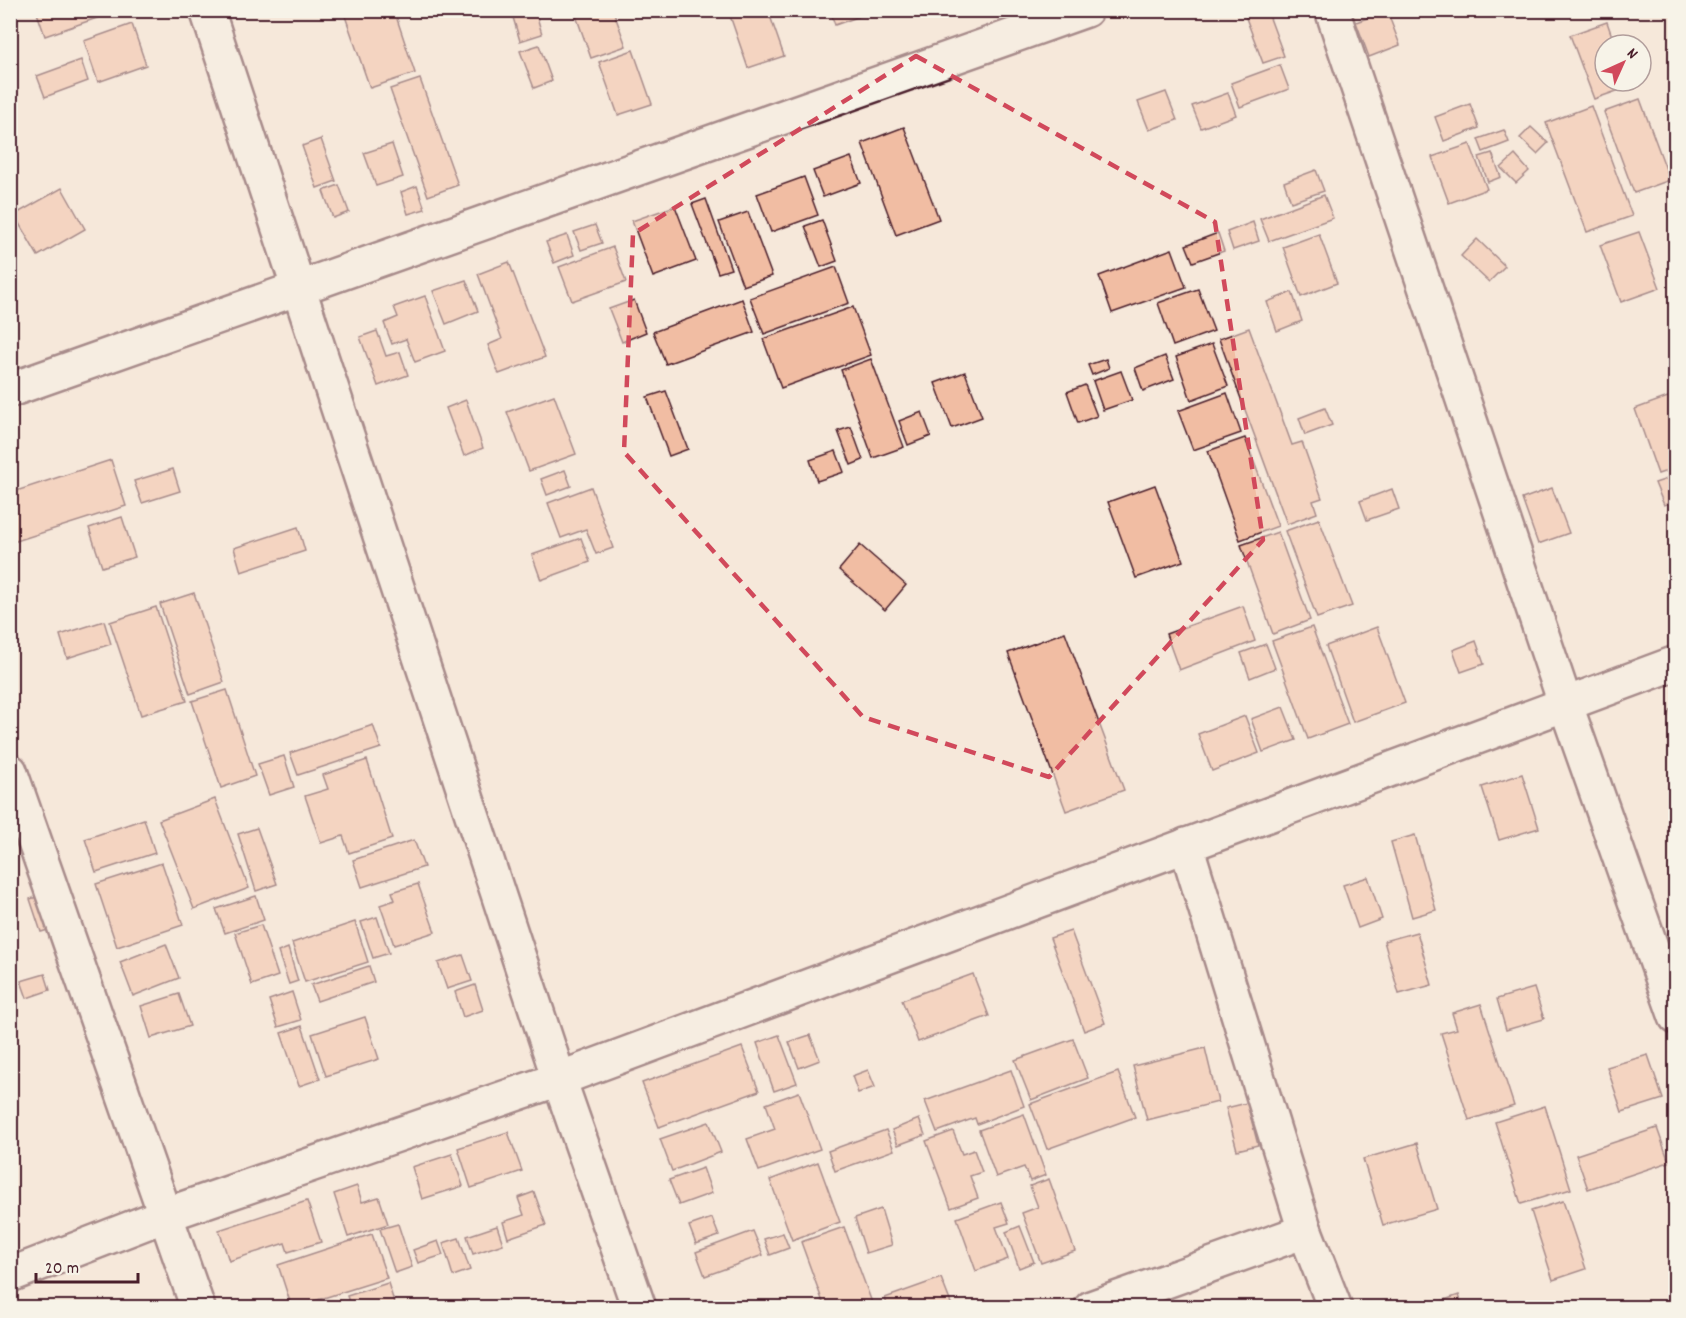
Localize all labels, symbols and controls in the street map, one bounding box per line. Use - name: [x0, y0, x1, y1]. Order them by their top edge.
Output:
- north arrow: [1593, 33, 1653, 93]
- text: N: [1621, 43, 1643, 65]
- scale bar: [36, 1246, 138, 1284]
- text: 20 m: [45, 1257, 79, 1282]

